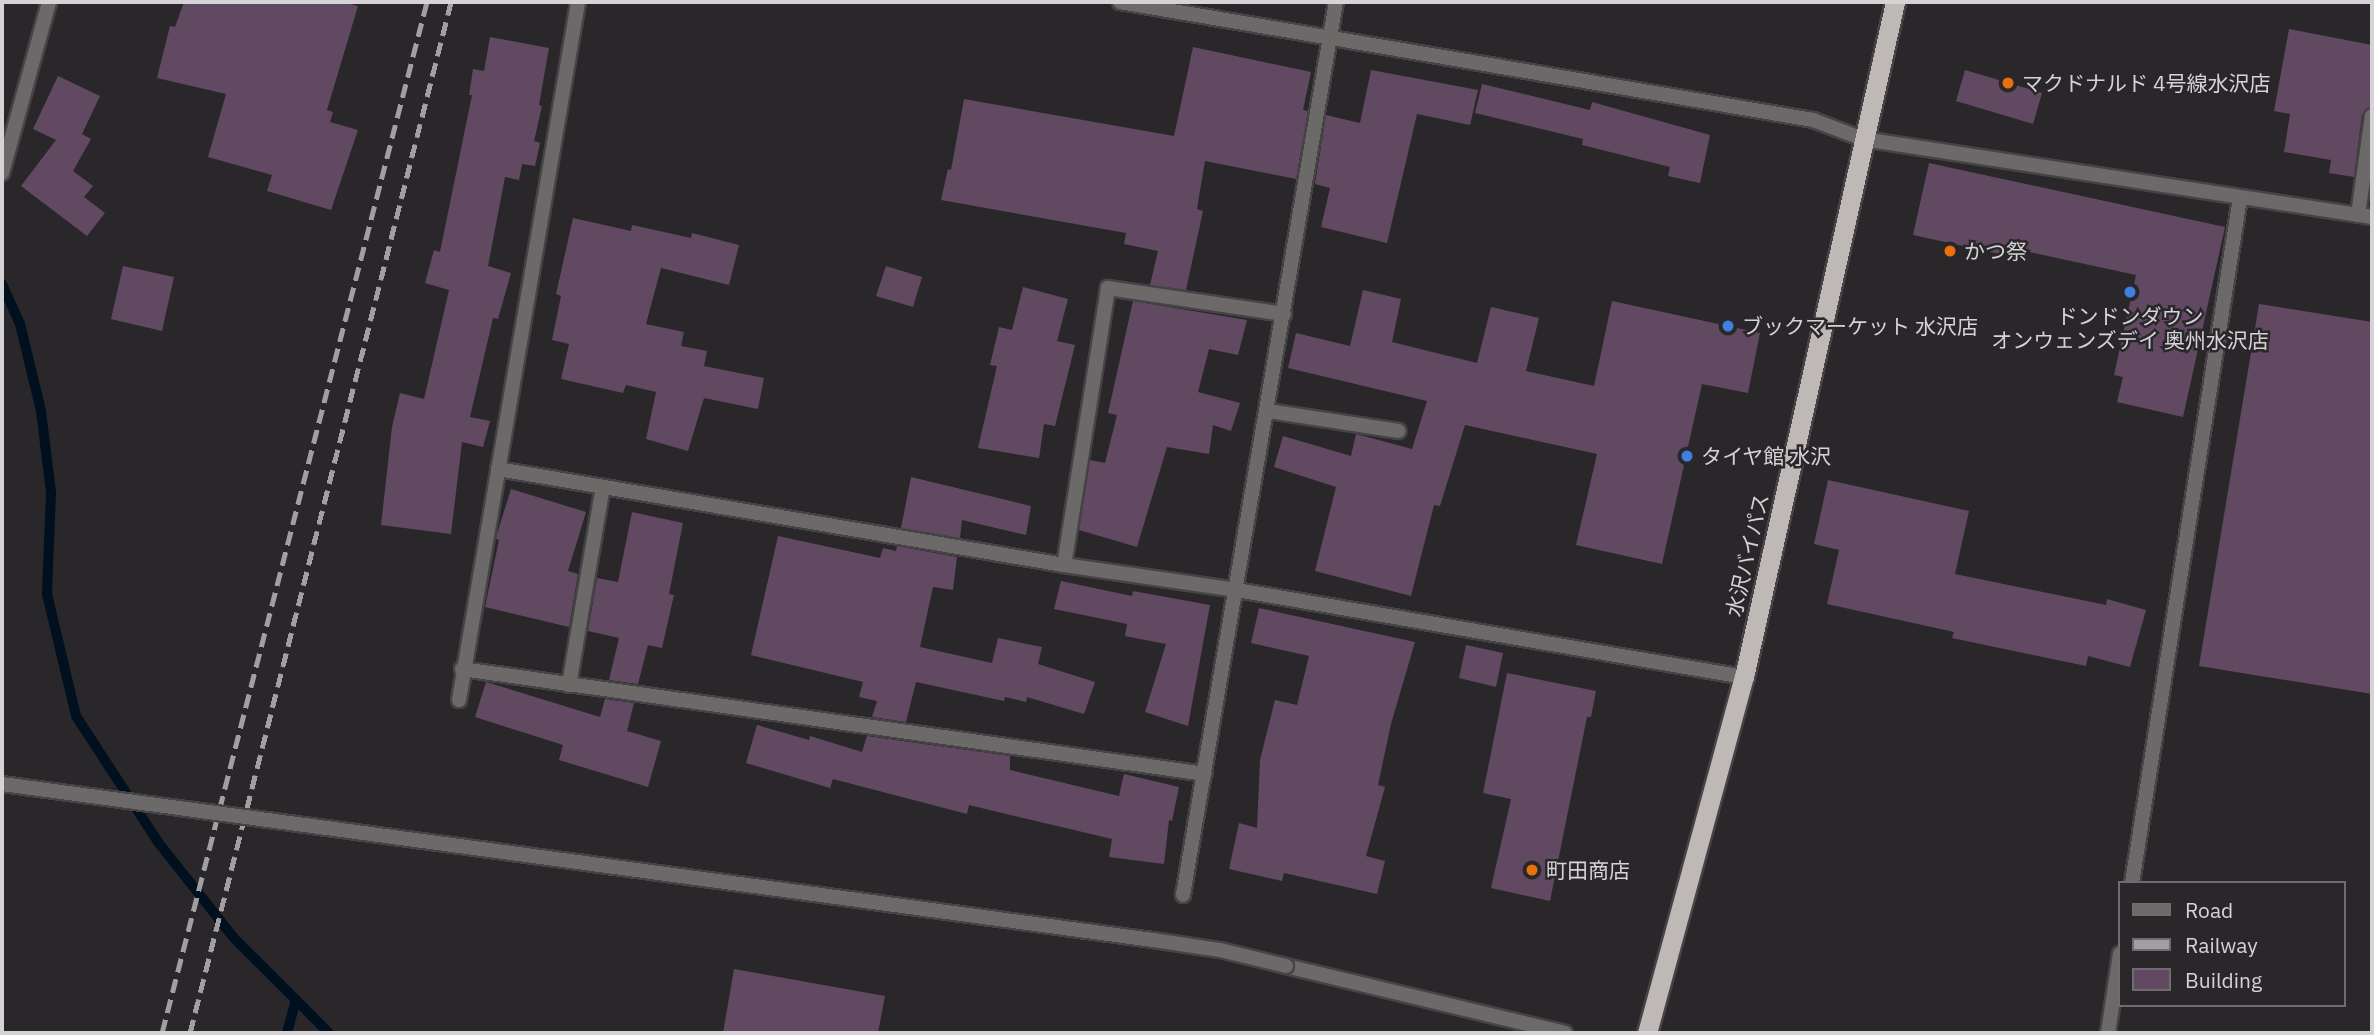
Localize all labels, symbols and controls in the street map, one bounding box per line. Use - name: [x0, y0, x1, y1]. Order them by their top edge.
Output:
- place label: マクドナルド 4号線水沢店: [2022, 70, 2271, 96]
- marker: マクドナルド 4号線水沢店: [2000, 75, 2016, 91]
- place label: かつ祭: [1964, 238, 2027, 264]
- marker: かつ祭: [1942, 243, 1958, 259]
- marker: ドンドンダウン オンウェンズデイ 奥州水沢店: [2122, 284, 2138, 300]
- place label: ドンドンダウン オンウェンズデイ 奥州水沢店: [1991, 303, 2269, 353]
- place label: ブックマーケット 水沢店: [1742, 313, 1978, 339]
- marker: ブックマーケット 水沢店: [1720, 318, 1736, 334]
- place label: タイヤ館 水沢: [1701, 443, 1832, 469]
- marker: タイヤ館 水沢: [1679, 448, 1695, 464]
- street label: 水沢バイパス: [1721, 491, 1773, 619]
- place label: 町田商店: [1546, 857, 1630, 883]
- marker: 町田商店: [1524, 862, 1540, 878]
- legend: [2118, 881, 2346, 1007]
- text: Road: [2185, 896, 2233, 924]
- text: Railway: [2185, 931, 2258, 959]
- text: Building: [2185, 966, 2262, 994]

